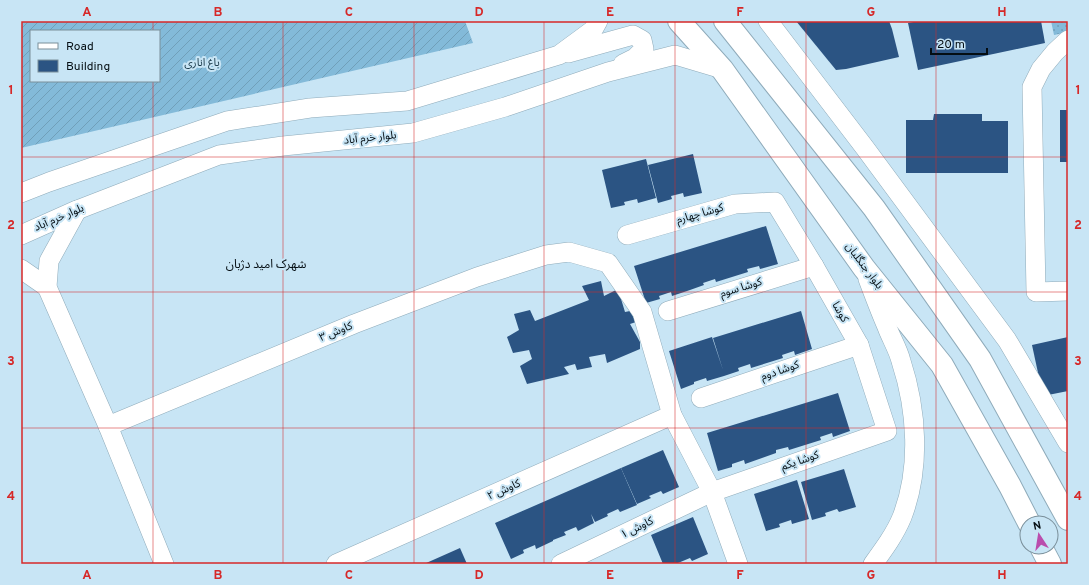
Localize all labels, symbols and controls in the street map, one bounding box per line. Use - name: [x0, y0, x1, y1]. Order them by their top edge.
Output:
- text: A: [82, 5, 92, 21]
- text: B: [214, 5, 223, 21]
- text: C: [345, 5, 353, 21]
- text: D: [474, 5, 484, 21]
- text: E: [606, 5, 614, 21]
- text: F: [736, 5, 744, 21]
- text: G: [867, 5, 876, 21]
- text: H: [997, 5, 1007, 21]
- legend: [30, 30, 160, 82]
- scale bar: [931, 30, 987, 56]
- text: 20 m: [937, 37, 965, 53]
- text: Road: [66, 39, 94, 55]
- park label: باغ اناری: [184, 56, 220, 70]
- text: Building: [66, 59, 110, 75]
- text: 1: [8, 83, 14, 99]
- text: 1: [1075, 83, 1081, 99]
- street label: بلوار خرم آباد: [343, 128, 397, 148]
- street label: کوشا چهارم: [675, 200, 726, 227]
- street label: بلوار خرم آباد: [32, 201, 86, 235]
- text: 2: [7, 218, 15, 234]
- text: 2: [1074, 218, 1082, 234]
- street label: بلوار جنگلبان: [842, 240, 886, 292]
- district label: شهرک امید دژبان: [226, 257, 306, 273]
- street label: کوشا سوم: [718, 275, 764, 301]
- street label: کوشا: [829, 299, 852, 325]
- street label: کاوش ۳: [317, 319, 355, 345]
- text: 3: [7, 354, 15, 370]
- text: 3: [1074, 354, 1082, 370]
- street label: کوشا دوم: [759, 358, 801, 384]
- street label: کوشا یکم: [779, 448, 822, 475]
- street label: کاوش ۲: [485, 476, 523, 503]
- text: 4: [7, 489, 15, 505]
- text: 4: [1074, 489, 1082, 505]
- street label: کاوش ۱: [618, 514, 656, 542]
- north arrow: [1019, 515, 1059, 555]
- text: N: [1032, 519, 1042, 534]
- text: A: [82, 568, 92, 584]
- text: B: [214, 568, 223, 584]
- text: C: [345, 568, 353, 584]
- text: D: [474, 568, 484, 584]
- text: E: [606, 568, 614, 584]
- text: F: [736, 568, 744, 584]
- text: G: [867, 568, 876, 584]
- text: H: [997, 568, 1007, 584]

